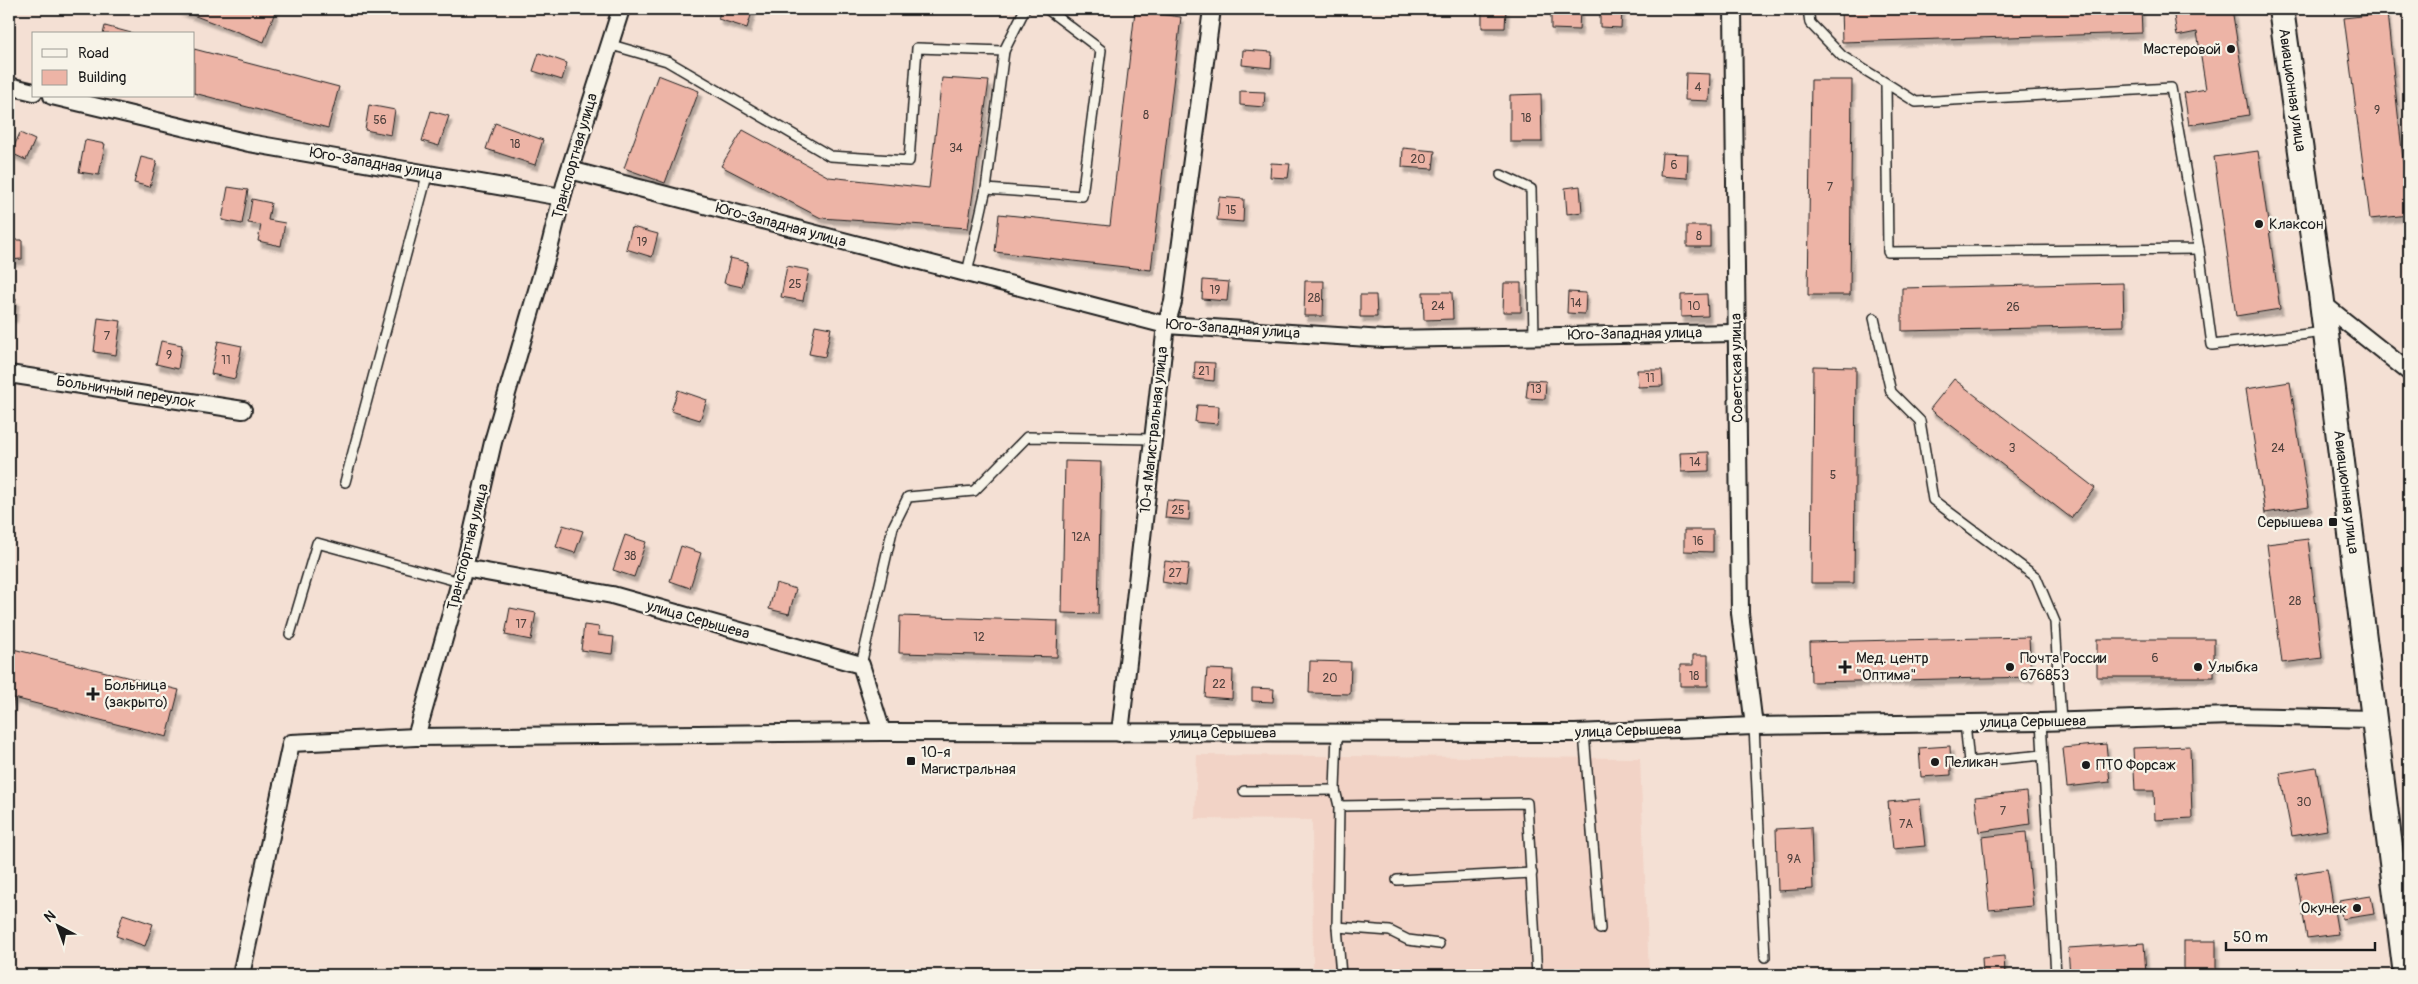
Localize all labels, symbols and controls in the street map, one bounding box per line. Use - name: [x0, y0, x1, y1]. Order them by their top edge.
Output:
- street label: Авиационная улица: [2274, 27, 2310, 153]
- legend: [32, 32, 195, 98]
- place label: Мастеровой: [2143, 40, 2221, 59]
- marker: Мастеровой: [2225, 43, 2237, 55]
- text: Road: [78, 44, 109, 63]
- text: Building: [78, 68, 126, 87]
- house number: 4: [1695, 80, 1702, 95]
- street label: Транспортная улица: [548, 91, 602, 221]
- house number: 9: [2374, 103, 2380, 118]
- house number: 8: [1143, 108, 1149, 123]
- house number: 18: [1521, 111, 1531, 126]
- house number: 56: [373, 113, 387, 128]
- house number: 18: [510, 137, 520, 152]
- house number: 34: [949, 141, 963, 156]
- street label: Юго-Западная улица: [308, 143, 444, 185]
- house number: 20: [1411, 152, 1425, 167]
- house number: 6: [1671, 158, 1678, 173]
- house number: 7: [1827, 180, 1834, 195]
- street label: Юго-Западная улица: [714, 198, 848, 252]
- house number: 15: [1225, 203, 1237, 218]
- place label: Клаксон: [2269, 215, 2323, 234]
- marker: Клаксон: [2253, 218, 2265, 230]
- house number: 8: [1696, 229, 1702, 244]
- house number: 19: [637, 235, 647, 250]
- house number: 25: [788, 277, 802, 292]
- house number: 19: [1210, 283, 1220, 298]
- house number: 28: [1308, 291, 1320, 306]
- house number: 14: [1570, 296, 1582, 311]
- house number: 24: [1431, 299, 1445, 314]
- house number: 10: [1688, 299, 1700, 314]
- house number: 26: [2006, 300, 2020, 315]
- street label: Советская улица: [1727, 313, 1747, 423]
- street label: Юго-Западная улица: [1165, 315, 1301, 343]
- street label: Юго-Западная улица: [1568, 323, 1702, 345]
- house number: 7: [104, 329, 111, 344]
- street label: 10-я Магистральная улица: [1136, 345, 1172, 515]
- house number: 9: [166, 348, 172, 363]
- house number: 11: [221, 353, 231, 368]
- house number: 21: [1198, 364, 1210, 379]
- house number: 11: [1645, 371, 1655, 386]
- street label: Больничный переулок: [55, 372, 197, 412]
- house number: 13: [1530, 382, 1542, 397]
- street label: Авиационная улица: [2329, 429, 2363, 555]
- house number: 3: [2009, 441, 2016, 456]
- house number: 24: [2271, 441, 2285, 456]
- house number: 14: [1689, 455, 1701, 470]
- house number: 5: [1830, 468, 1836, 483]
- street label: Транспортная улица: [443, 482, 493, 612]
- house number: 25: [1171, 503, 1185, 518]
- place label: Серышева: [2257, 513, 2323, 532]
- marker: Серышева: [2327, 516, 2339, 528]
- house number: 12А: [1071, 530, 1091, 545]
- house number: 16: [1692, 534, 1704, 549]
- house number: 38: [624, 549, 636, 564]
- house number: 27: [1168, 566, 1182, 581]
- house number: 28: [2289, 594, 2301, 609]
- street label: улица Серышева: [643, 596, 752, 644]
- house number: 17: [515, 617, 527, 632]
- house number: 12: [973, 630, 985, 645]
- place label: Мед. центр "Оптима": [1856, 649, 1929, 685]
- place label: Почта России 676853: [2020, 649, 2107, 685]
- house number: 6: [2152, 651, 2159, 666]
- place label: Улыбка: [2208, 658, 2258, 677]
- marker: Мед. центр "Оптима": [1838, 660, 1852, 674]
- marker: Почта России 676853: [2004, 661, 2016, 673]
- marker: Улыбка: [2192, 661, 2204, 673]
- house number: 18: [1689, 669, 1699, 684]
- house number: 20: [1323, 671, 1337, 686]
- place label: Больница (закрыто): [104, 676, 168, 712]
- house number: 22: [1212, 677, 1226, 692]
- marker: Больница (закрыто): [86, 687, 100, 701]
- street label: улица Серышева: [1979, 712, 2086, 732]
- street label: улица Серышева: [1574, 720, 1681, 742]
- street label: улица Серышева: [1169, 724, 1276, 743]
- place label: 10-я Магистральная: [921, 743, 1016, 779]
- place label: Пеликан: [1945, 753, 1998, 772]
- marker: 10-я Магистральная: [905, 755, 917, 767]
- marker: Пеликан: [1929, 756, 1941, 768]
- place label: ПТО Форсаж: [2096, 756, 2176, 775]
- marker: ПТО Форсаж: [2080, 759, 2092, 771]
- house number: 30: [2297, 795, 2311, 810]
- house number: 7: [2000, 804, 2007, 819]
- house number: 7А: [1899, 817, 1913, 832]
- house number: 9А: [1787, 852, 1801, 867]
- place label: Окунек: [2301, 899, 2347, 918]
- north arrow: [32, 902, 82, 952]
- marker: Окунек: [2351, 902, 2363, 914]
- text: N: [41, 907, 59, 926]
- scale bar: [2226, 919, 2374, 951]
- text: 50 m: [2233, 928, 2268, 947]

